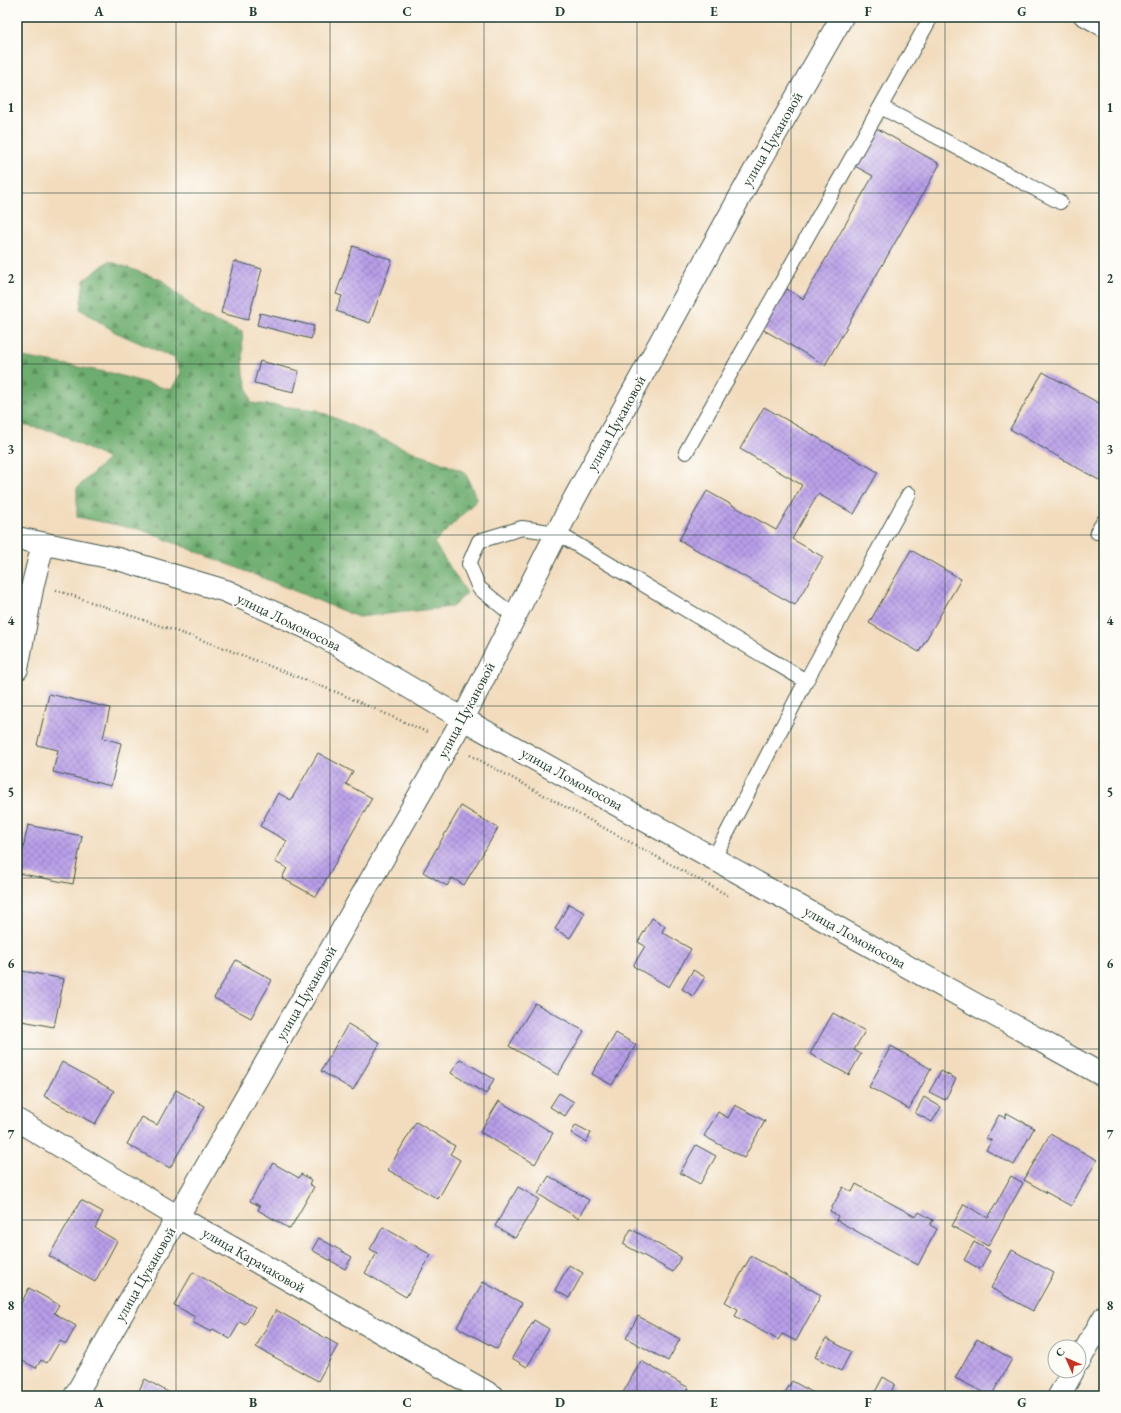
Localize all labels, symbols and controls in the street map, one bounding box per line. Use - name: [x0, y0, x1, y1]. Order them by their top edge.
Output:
- text: A: [93, 3, 104, 20]
- text: B: [249, 3, 257, 20]
- text: C: [402, 3, 412, 20]
- text: D: [555, 3, 565, 20]
- text: E: [710, 3, 718, 20]
- text: F: [864, 3, 872, 20]
- text: G: [1017, 3, 1027, 20]
- street label: улица Цукановой: [737, 88, 806, 189]
- text: 1: [8, 99, 15, 116]
- text: 1: [1107, 99, 1114, 116]
- text: 2: [8, 270, 15, 287]
- text: 2: [1107, 270, 1114, 287]
- street label: улица Цукановой: [582, 372, 650, 474]
- text: 3: [8, 441, 15, 458]
- text: 3: [1107, 441, 1114, 458]
- street label: улица Ломоносова: [234, 588, 344, 655]
- text: 4: [8, 612, 15, 629]
- text: 4: [1107, 612, 1114, 629]
- street label: улица Цукановой: [432, 658, 499, 761]
- street label: улица Ломоносова: [518, 743, 627, 814]
- text: 5: [8, 784, 14, 801]
- text: 5: [1107, 784, 1113, 801]
- street label: улица Ломоносова: [801, 901, 910, 972]
- street label: улица Цукановой: [271, 942, 340, 1043]
- text: 6: [8, 955, 15, 972]
- text: 6: [1107, 955, 1114, 972]
- text: 7: [8, 1126, 15, 1143]
- text: 7: [1107, 1126, 1114, 1143]
- street label: улица Карачаковой: [199, 1222, 309, 1297]
- street label: улица Цукановой: [110, 1223, 179, 1324]
- text: 8: [8, 1297, 15, 1314]
- text: 8: [1107, 1297, 1114, 1314]
- north arrow: [1047, 1339, 1087, 1379]
- text: С: [1052, 1344, 1068, 1360]
- text: A: [93, 1394, 104, 1411]
- text: B: [249, 1394, 257, 1411]
- text: C: [402, 1394, 412, 1411]
- text: D: [555, 1394, 565, 1411]
- text: E: [710, 1394, 718, 1411]
- text: F: [864, 1394, 872, 1411]
- text: G: [1017, 1394, 1027, 1411]

